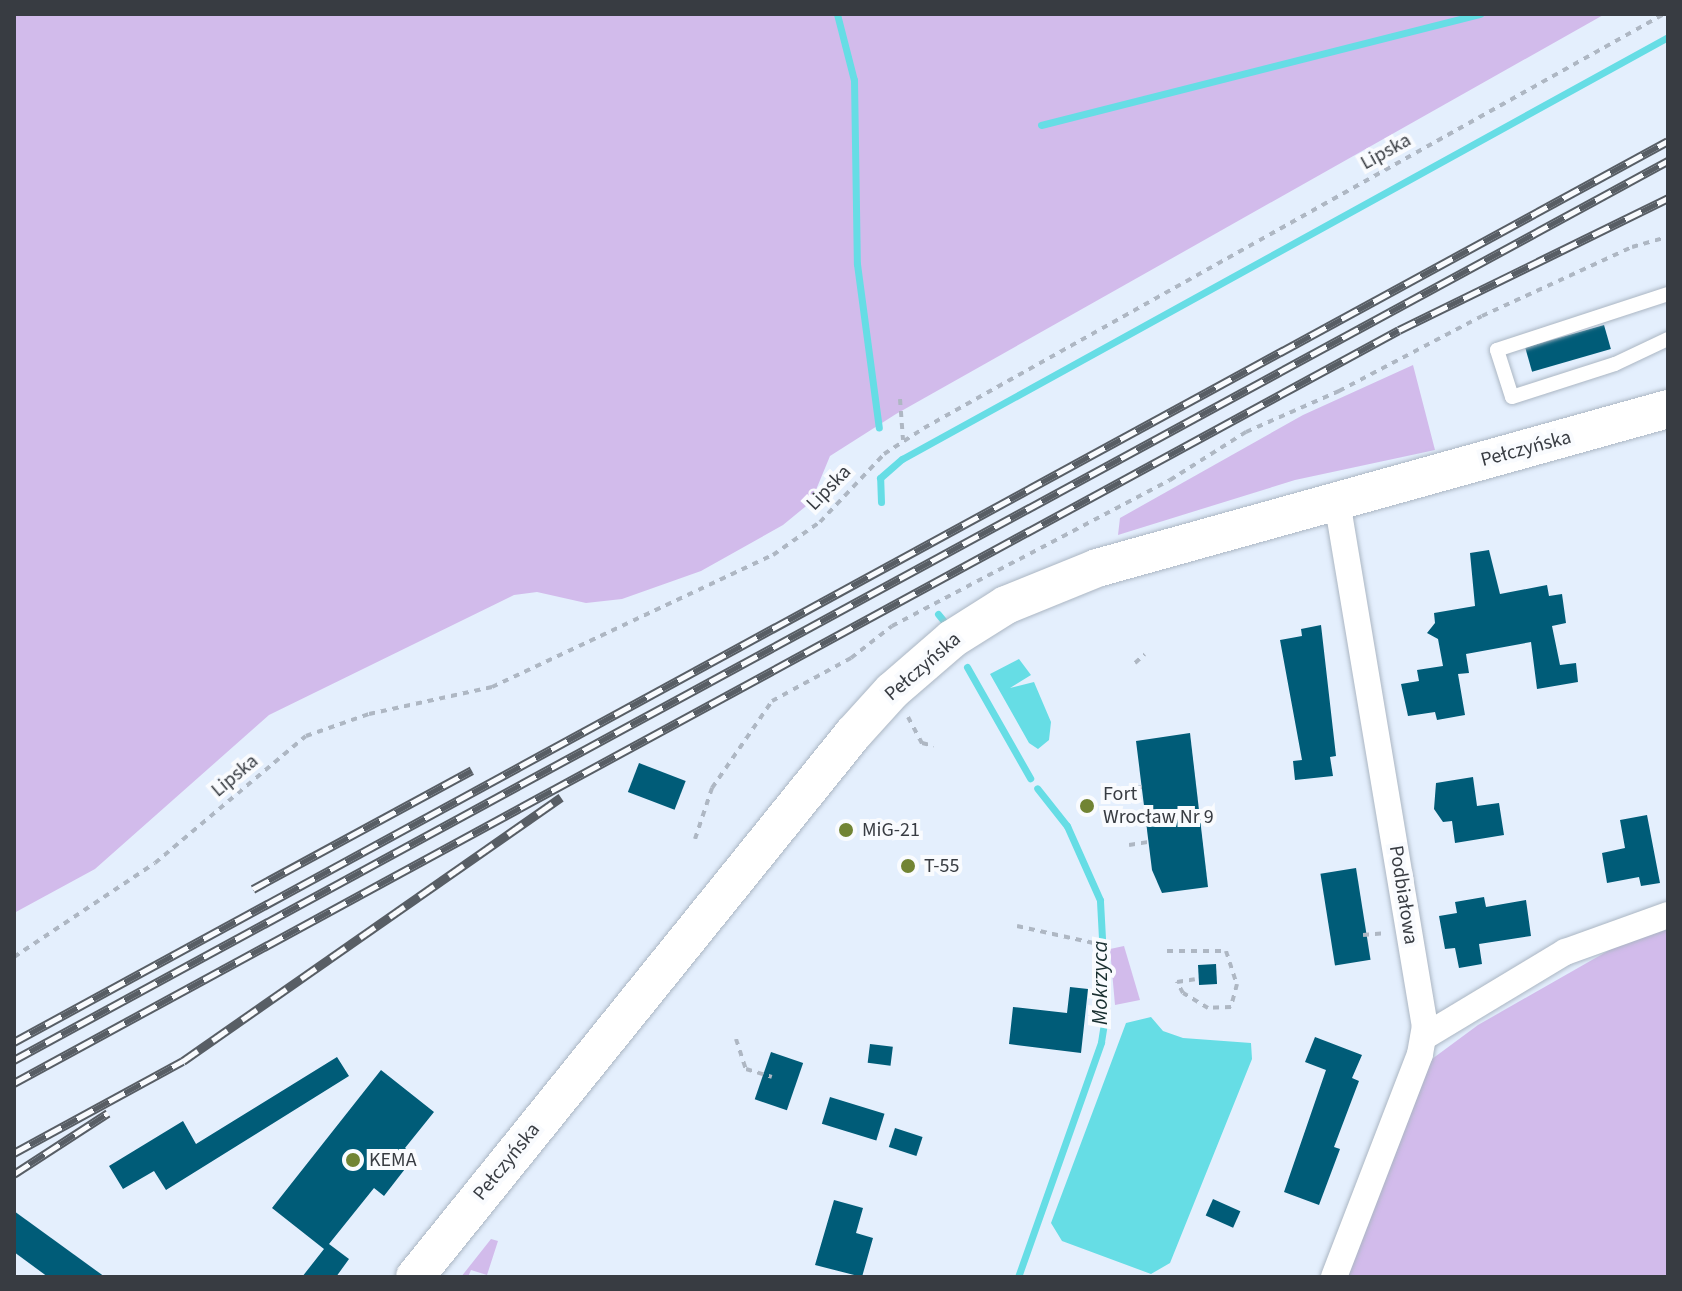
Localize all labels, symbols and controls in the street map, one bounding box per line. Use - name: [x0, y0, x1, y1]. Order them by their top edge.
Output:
- street label: Lipska: [1357, 128, 1415, 176]
- street label: Pełczyńska: [1478, 425, 1574, 473]
- street label: Lipska: [802, 460, 856, 516]
- street label: Pełczyńska: [880, 628, 966, 706]
- street label: Lipska: [207, 749, 263, 803]
- place label: Fort Wrocław Nr 9: [1103, 782, 1214, 829]
- marker: Fort Wrocław Nr 9: [1078, 797, 1096, 815]
- place label: MiG-21: [862, 818, 920, 842]
- marker: MiG-21: [837, 821, 855, 839]
- street label: Podbiałowa: [1383, 844, 1423, 946]
- place label: T-55: [924, 854, 959, 878]
- marker: T-55: [899, 857, 917, 875]
- water label: Mokrzyca: [1088, 941, 1114, 1025]
- street label: Pełczyńska: [469, 1118, 545, 1206]
- place label: KEMA: [369, 1148, 417, 1172]
- marker: KEMA: [344, 1151, 362, 1169]

